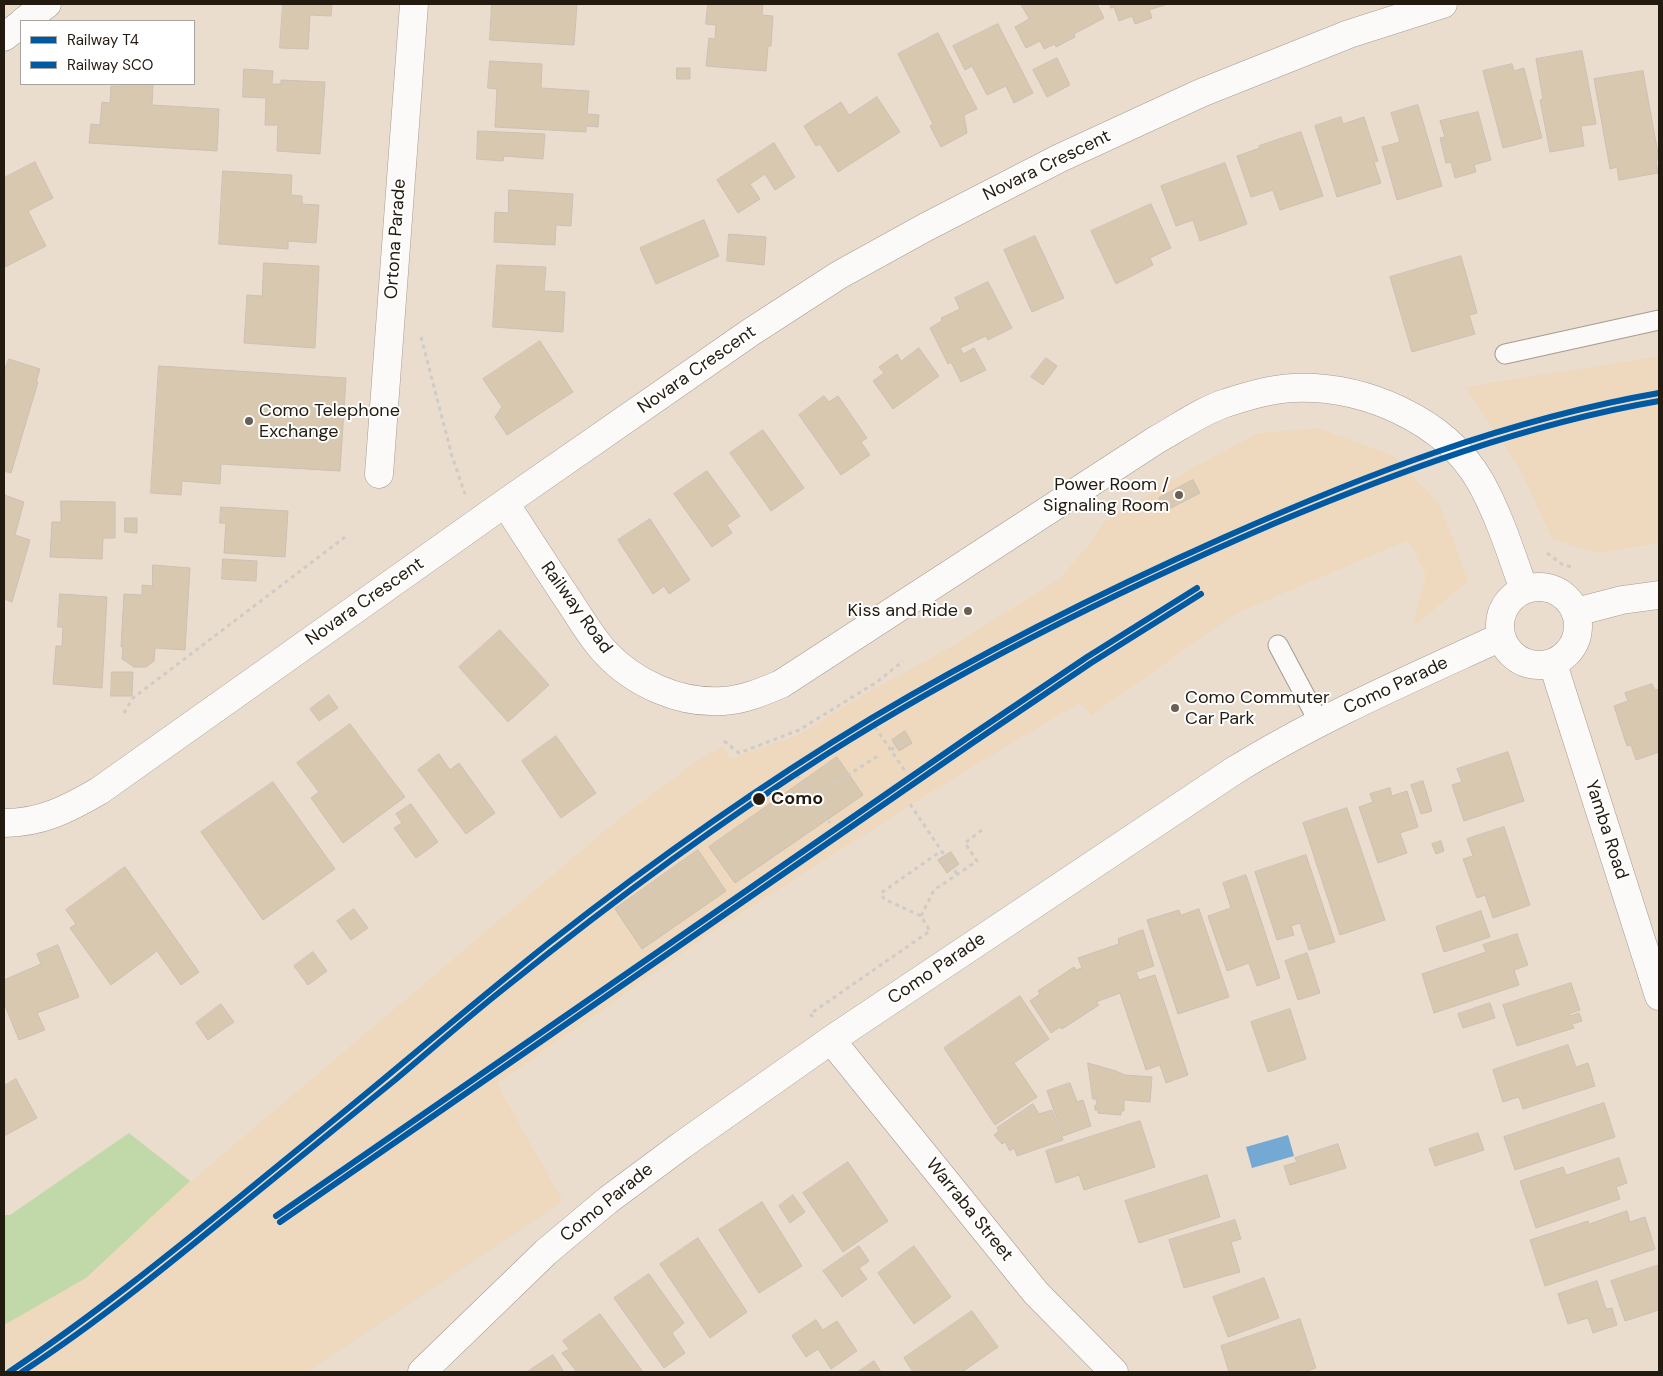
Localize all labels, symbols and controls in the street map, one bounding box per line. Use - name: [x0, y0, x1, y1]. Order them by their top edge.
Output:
- legend: [20, 20, 195, 85]
- text: Railway T4: [67, 30, 139, 50]
- text: Railway SCO: [67, 55, 153, 75]
- street label: Novara Crescent: [980, 126, 1114, 206]
- street label: Ortona Parade: [381, 178, 411, 300]
- street label: Novara Crescent: [634, 321, 760, 419]
- place label: Como Telephone Exchange: [259, 400, 400, 442]
- marker: Como Telephone Exchange: [243, 415, 255, 427]
- place label: Power Room / Signaling Room: [1043, 474, 1169, 516]
- marker: Power Room / Signaling Room: [1173, 489, 1185, 501]
- street label: Novara Crescent: [302, 553, 428, 651]
- street label: Railway Road: [535, 558, 617, 658]
- place label: Kiss and Ride: [848, 600, 958, 622]
- marker: Kiss and Ride: [962, 605, 974, 617]
- street label: Como Parade: [1340, 652, 1452, 720]
- place label: Como Commuter Car Park: [1185, 687, 1330, 730]
- marker: Como Commuter Car Park: [1169, 702, 1181, 714]
- street label: Yamba Road: [1580, 778, 1632, 882]
- place label: Como: [771, 788, 823, 810]
- marker: Como: [751, 791, 767, 807]
- street label: Como Parade: [884, 928, 990, 1010]
- street label: Warraba Street: [921, 1154, 1017, 1266]
- street label: Como Parade: [556, 1159, 658, 1247]

